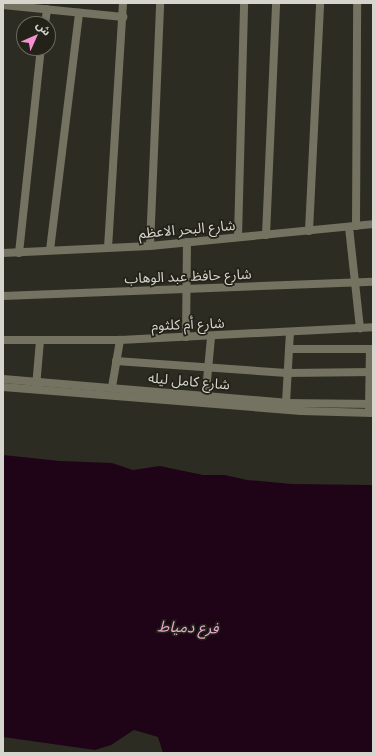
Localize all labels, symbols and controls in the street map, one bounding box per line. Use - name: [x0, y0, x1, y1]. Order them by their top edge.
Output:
- north arrow: [16, 16, 56, 56]
- text: ش: [33, 17, 55, 38]
- street label: شارع البحر الاعظم: [138, 216, 236, 242]
- street label: شارع حافظ عبد الوهاب: [124, 265, 252, 287]
- street label: شارع أم كلثوم: [151, 314, 225, 334]
- street label: شارع كامل ليله: [148, 369, 230, 393]
- water label: فرع دمياط: [157, 617, 219, 637]

